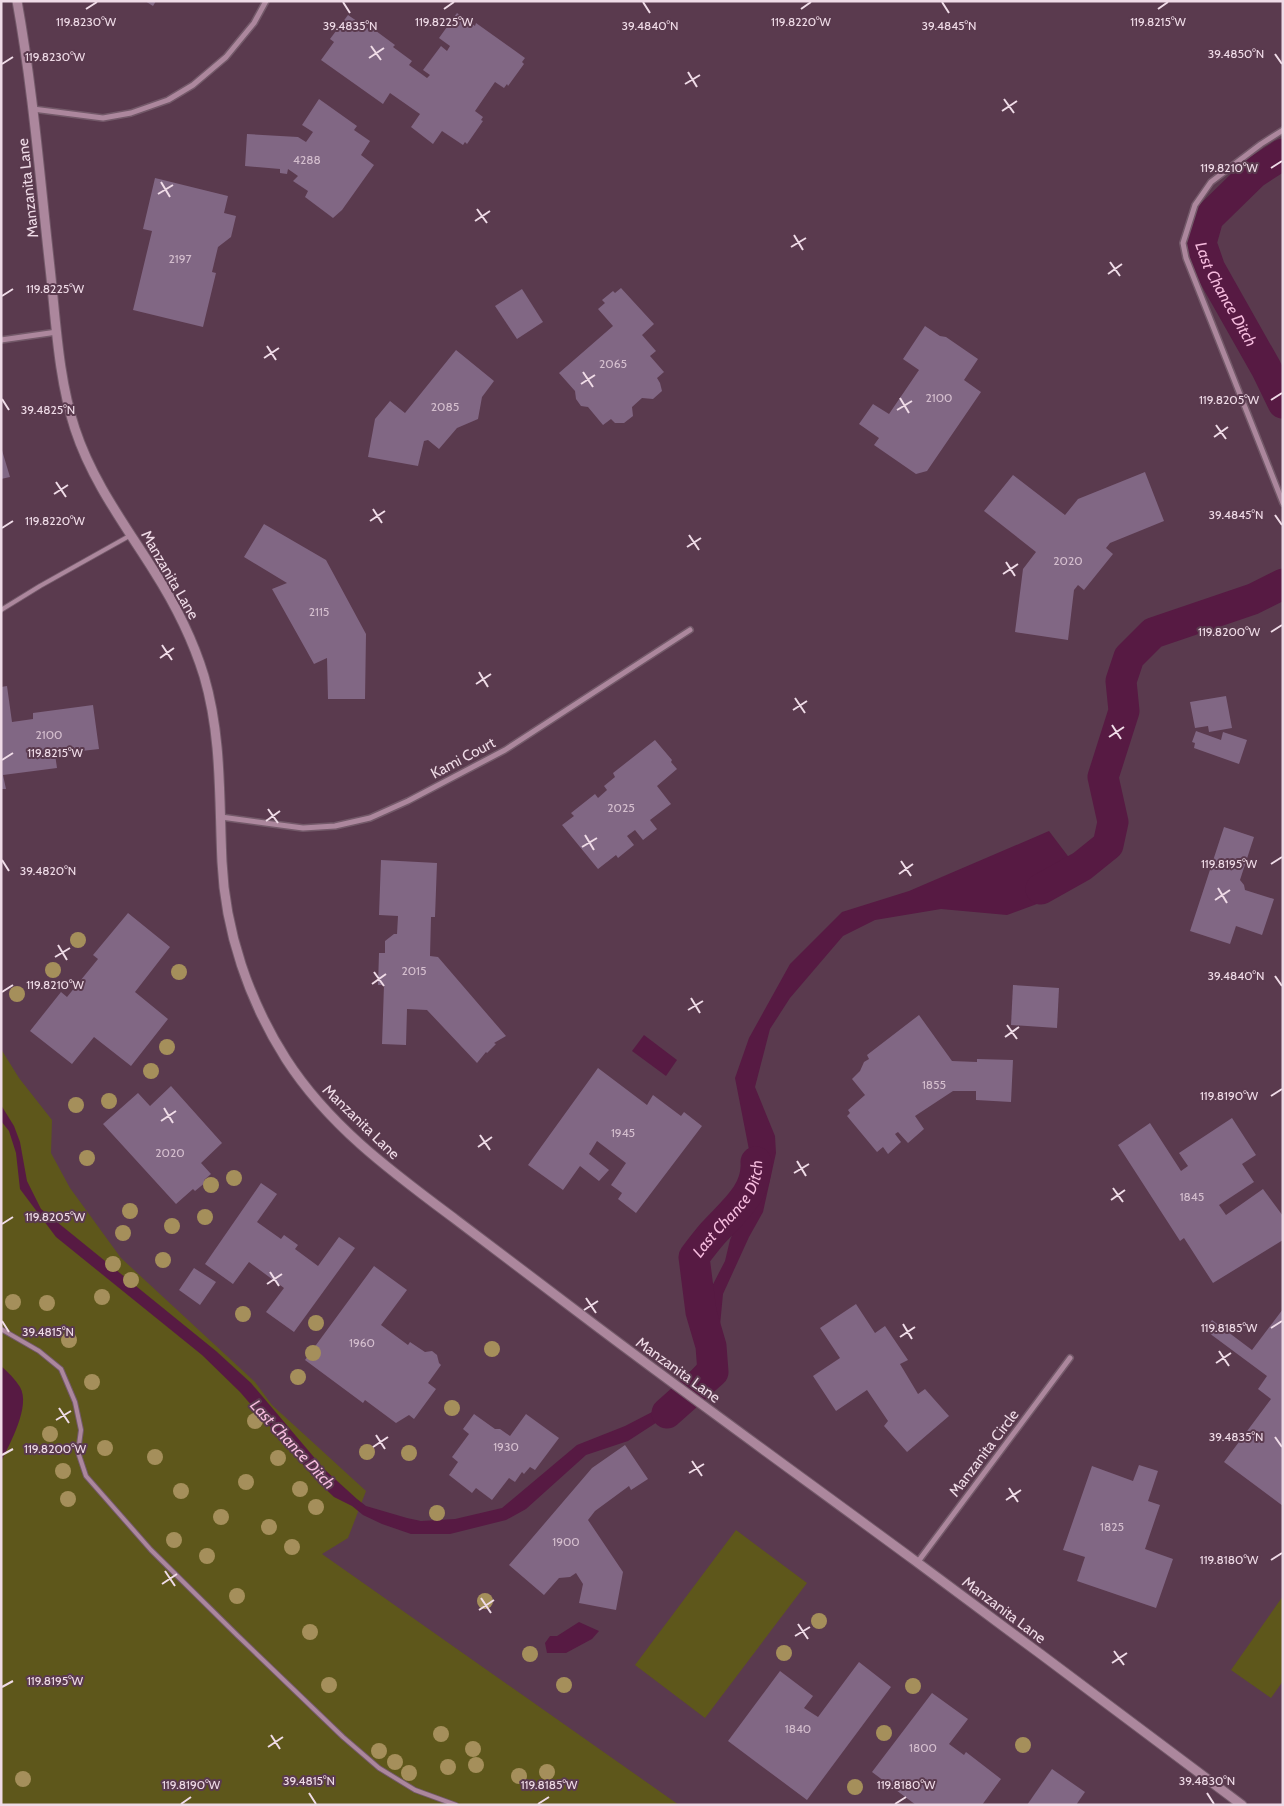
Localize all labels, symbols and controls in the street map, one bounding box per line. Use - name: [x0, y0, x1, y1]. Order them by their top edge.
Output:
- text: 119.8230°W: [56, 14, 117, 29]
- text: 119.8225°W: [415, 14, 474, 29]
- text: 119.8220°W: [771, 14, 832, 29]
- text: 119.8215°W: [1130, 14, 1186, 29]
- text: 39.4835°N: [323, 18, 377, 33]
- text: 39.4840°N: [621, 18, 679, 33]
- text: 39.4845°N: [921, 18, 977, 33]
- text: 39.4850°N: [1208, 46, 1264, 61]
- text: 119.8230°W: [25, 49, 86, 64]
- street label: Manzanita Lane: [14, 137, 42, 239]
- house number: 4288: [293, 152, 321, 167]
- text: 119.8210°W: [1200, 160, 1258, 175]
- water label: Last Chance Ditch: [1191, 239, 1261, 350]
- house number: 2197: [168, 251, 192, 266]
- text: 119.8225°W: [26, 281, 85, 296]
- house number: 2065: [599, 356, 627, 371]
- house number: 2100: [926, 390, 952, 405]
- text: 119.8205°W: [1199, 392, 1260, 407]
- house number: 2085: [431, 399, 459, 414]
- text: 39.4825°N: [21, 402, 75, 417]
- text: 39.4845°N: [1208, 507, 1264, 522]
- text: 119.8220°W: [25, 513, 86, 528]
- street label: Manzanita Lane: [137, 527, 203, 623]
- house number: 2020: [1053, 553, 1083, 568]
- house number: 2115: [309, 604, 329, 619]
- text: 119.8200°W: [1198, 624, 1261, 639]
- house number: 2100: [36, 727, 62, 742]
- street label: Kami Court: [428, 734, 498, 782]
- text: 119.8215°W: [27, 745, 83, 760]
- house number: 2025: [607, 800, 635, 815]
- text: 119.8195°W: [1201, 856, 1258, 871]
- text: 39.4820°N: [20, 863, 76, 878]
- house number: 2015: [401, 963, 427, 978]
- text: 39.4840°N: [1207, 968, 1265, 983]
- text: 119.8210°W: [26, 977, 84, 992]
- house number: 1855: [922, 1077, 946, 1092]
- street label: Manzanita Lane: [319, 1081, 403, 1163]
- text: 119.8190°W: [1200, 1088, 1259, 1103]
- house number: 1945: [611, 1125, 635, 1140]
- house number: 2020: [155, 1145, 185, 1160]
- water label: Last Chance Ditch: [688, 1160, 766, 1261]
- house number: 1845: [1180, 1189, 1204, 1204]
- text: 119.8205°W: [25, 1209, 86, 1224]
- text: 119.8185°W: [1201, 1320, 1258, 1335]
- text: 39.4815°N: [22, 1324, 74, 1339]
- street label: Manzanita Lane: [632, 1333, 724, 1407]
- house number: 1960: [349, 1335, 375, 1350]
- water label: Last Chance Ditch: [246, 1396, 339, 1493]
- street label: Manzanita Circle: [945, 1406, 1023, 1500]
- text: 39.4835°N: [1209, 1429, 1263, 1444]
- house number: 1930: [493, 1439, 519, 1454]
- text: 119.8200°W: [24, 1441, 87, 1456]
- house number: 1825: [1100, 1519, 1124, 1534]
- house number: 1900: [552, 1534, 580, 1549]
- text: 119.8180°W: [1200, 1552, 1259, 1567]
- street label: Manzanita Lane: [959, 1573, 1050, 1647]
- text: 119.8195°W: [27, 1673, 84, 1688]
- house number: 1840: [785, 1721, 811, 1736]
- house number: 1800: [909, 1740, 937, 1755]
- text: 39.4815°N: [283, 1773, 335, 1788]
- text: 39.4830°N: [1179, 1773, 1235, 1788]
- text: 119.8190°W: [162, 1777, 221, 1792]
- text: 119.8185°W: [521, 1777, 578, 1792]
- text: 119.8180°W: [877, 1777, 936, 1792]

